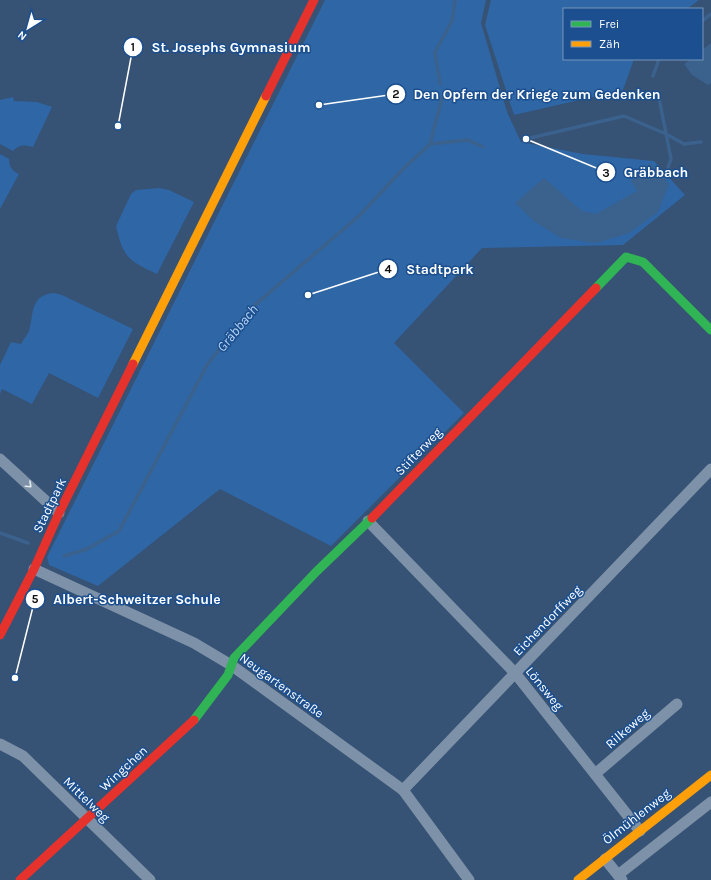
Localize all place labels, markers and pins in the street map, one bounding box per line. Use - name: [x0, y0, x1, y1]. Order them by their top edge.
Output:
- callout: St. Josephs Gymnasium: [123, 34, 318, 60]
- callout: Den Opfern der Kriege zum Gedenken: [386, 81, 669, 107]
- callout: Gräbbach: [596, 159, 697, 185]
- callout: Stadtpark: [378, 256, 481, 282]
- callout: Albert-Schweitzer Schule: [25, 586, 228, 612]

